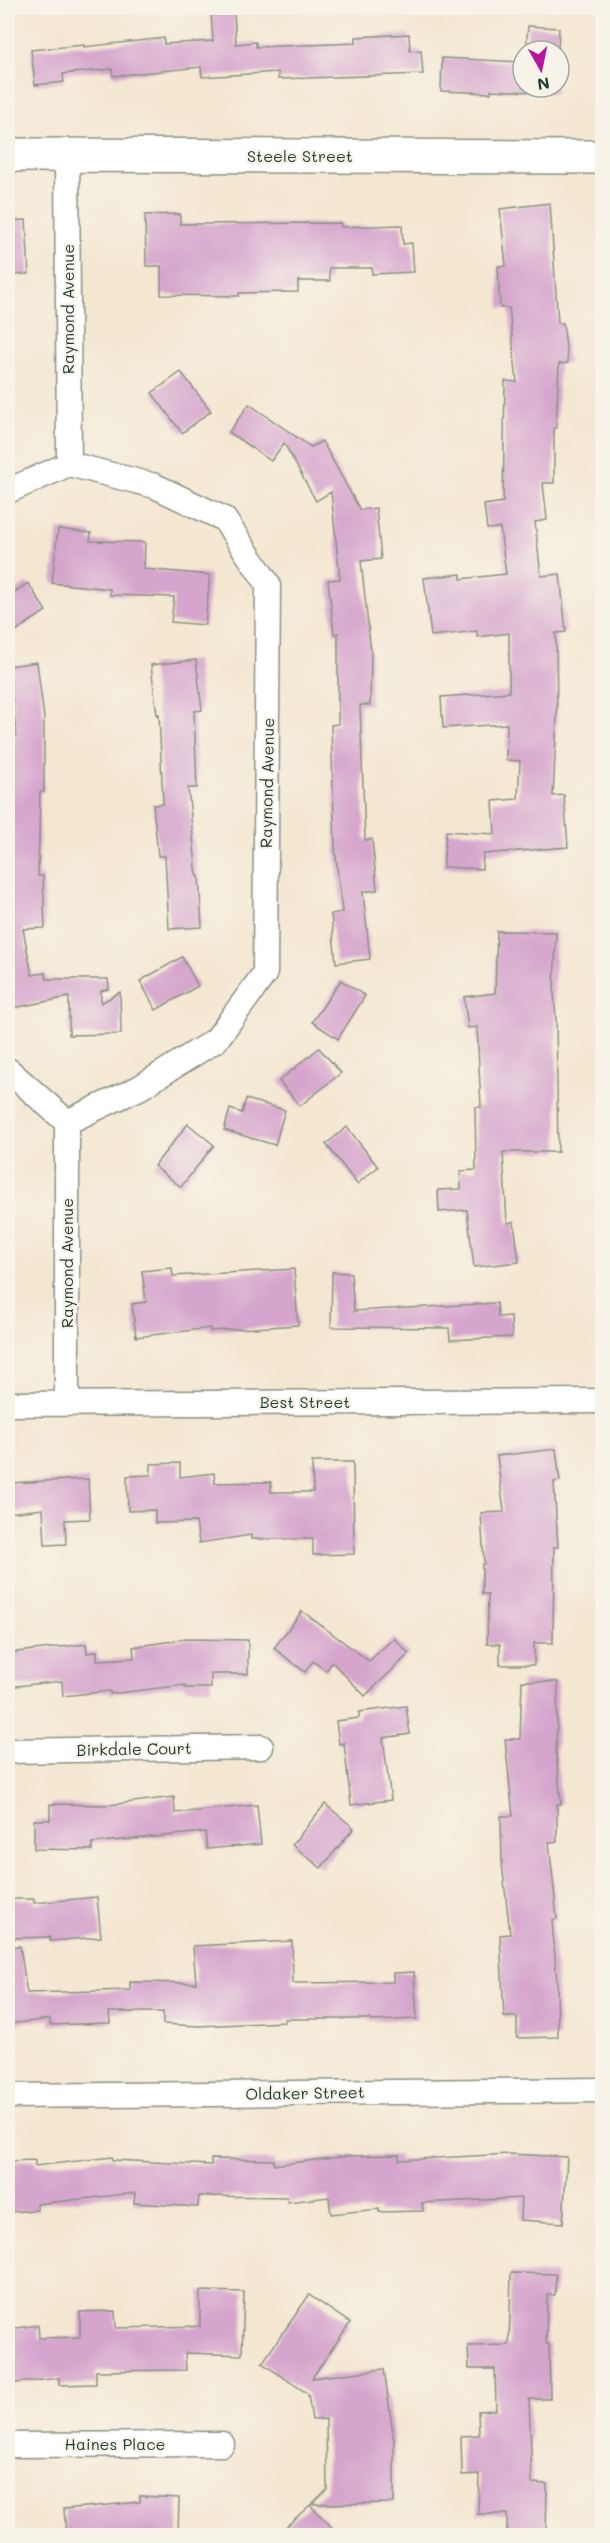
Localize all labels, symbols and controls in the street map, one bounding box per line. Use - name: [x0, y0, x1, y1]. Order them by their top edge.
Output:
- north arrow: [511, 39, 571, 99]
- text: N: [536, 73, 551, 96]
- street label: Steele Street: [247, 145, 353, 166]
- street label: Raymond Avenue: [57, 244, 78, 374]
- street label: Raymond Avenue: [255, 718, 278, 848]
- street label: Raymond Avenue: [56, 1198, 77, 1328]
- street label: Best Street: [260, 1391, 350, 1412]
- street label: Birkdale Court: [76, 1737, 192, 1760]
- street label: Oldaker Street: [245, 2081, 365, 2104]
- street label: Haines Place: [64, 2433, 166, 2454]

